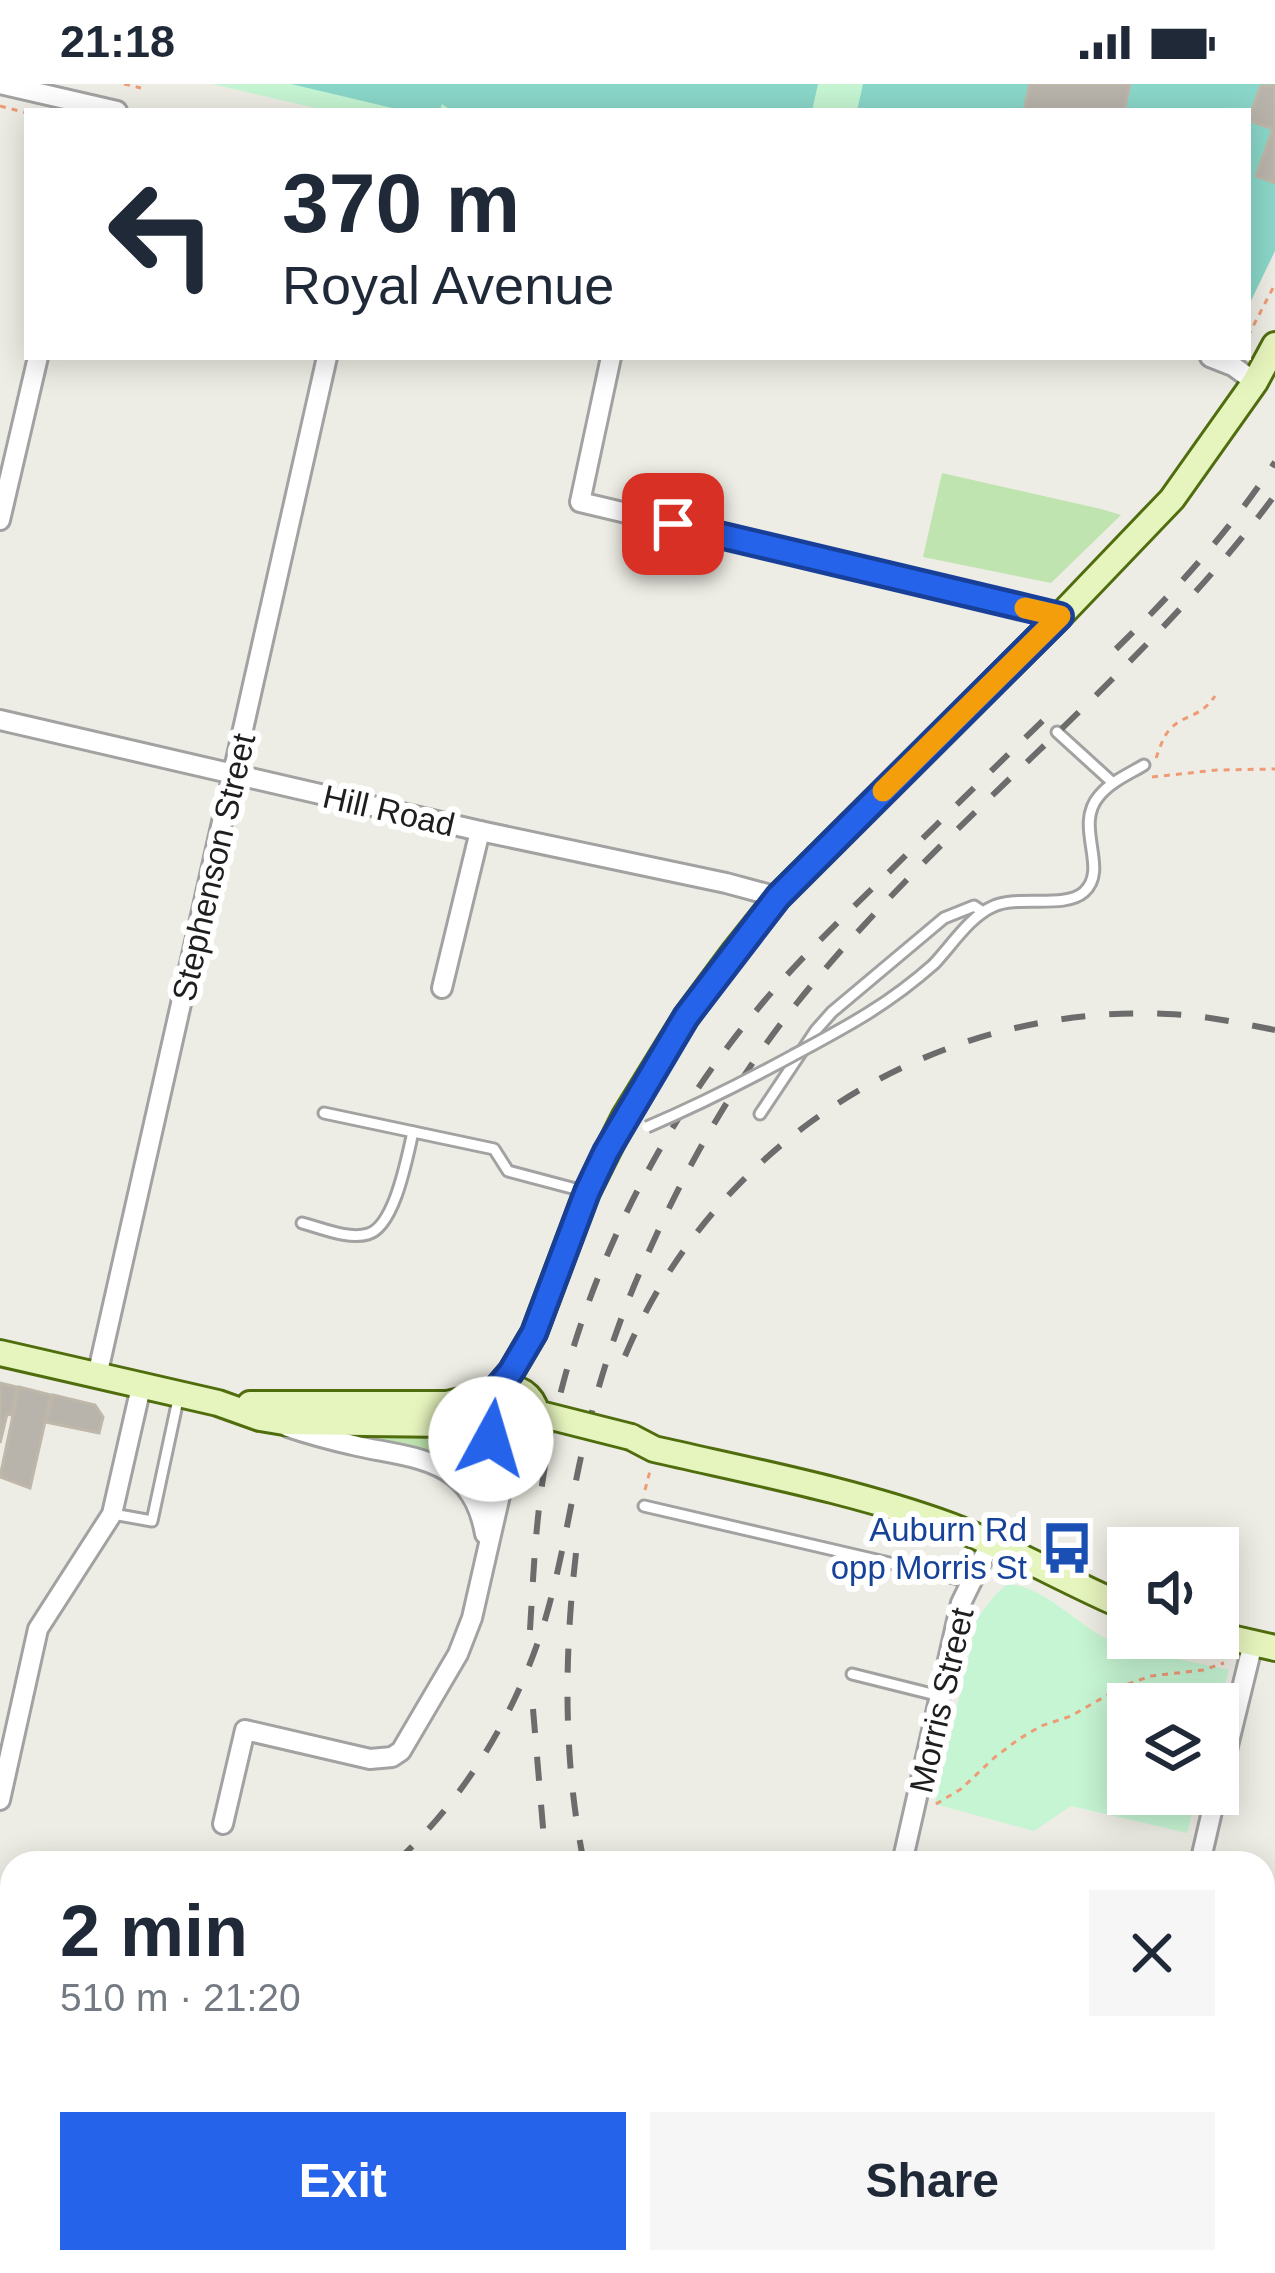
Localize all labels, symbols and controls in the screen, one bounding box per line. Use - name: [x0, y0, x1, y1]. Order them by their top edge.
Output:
- text: 21:18: [60, 16, 175, 67]
- icon: left: [84, 156, 240, 312]
- text: 370 m: [282, 156, 520, 250]
- text: Royal Avenue: [282, 255, 614, 315]
- pin: [622, 473, 724, 575]
- icon: arrive: [640, 491, 706, 557]
- street label: Stephenson Street: [165, 730, 262, 1004]
- street label: Hill Road: [319, 777, 458, 844]
- position arrow: [428, 1376, 554, 1502]
- place label: Auburn Rd opp Morris St: [831, 1511, 1027, 1586]
- bus stop icon: Auburn Rd opp Morris St: [1038, 1519, 1096, 1577]
- map controls: [1107, 1527, 1239, 1815]
- button: sound: [1107, 1527, 1239, 1659]
- street label: Morris Street: [902, 1604, 981, 1796]
- button: layers: [1107, 1683, 1239, 1815]
- button: close: [1089, 1890, 1215, 2016]
- text: 2 min: [60, 1891, 248, 1971]
- text: 510 m · 21:20: [60, 1976, 301, 2019]
- button: Exit: [60, 2112, 626, 2250]
- button: Share: [650, 2112, 1215, 2250]

